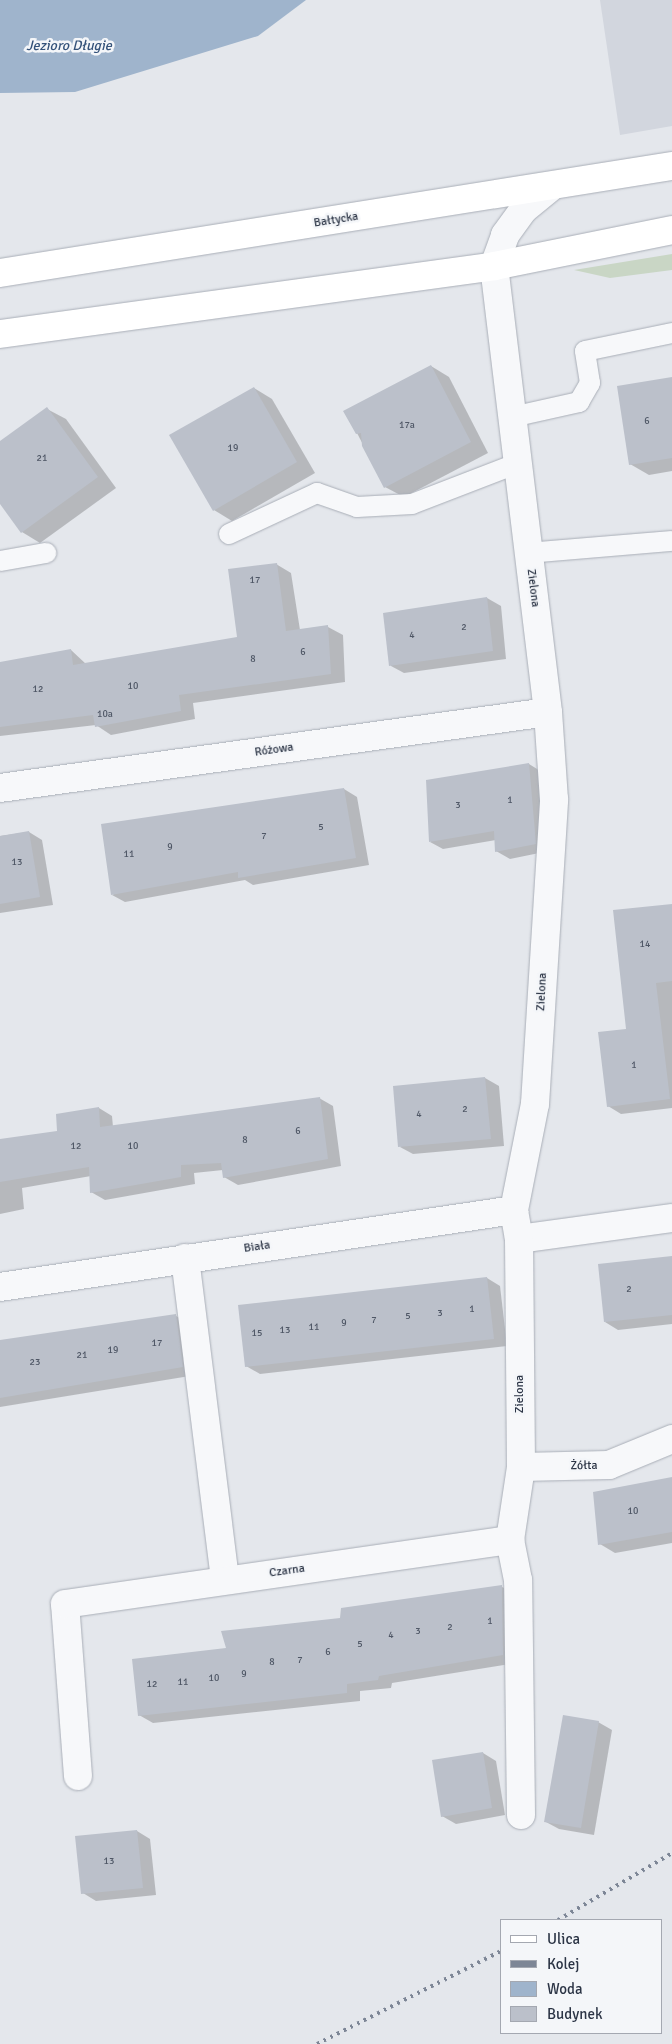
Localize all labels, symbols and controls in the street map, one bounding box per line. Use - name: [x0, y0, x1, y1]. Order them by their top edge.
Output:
- water label: Jezioro Długie: [26, 38, 112, 54]
- street label: Bałtycka: [313, 209, 359, 231]
- house number: 6: [644, 416, 650, 428]
- house number: 17a: [399, 420, 415, 432]
- house number: 19: [228, 443, 238, 455]
- house number: 21: [37, 453, 47, 465]
- street label: Zielona: [524, 568, 542, 608]
- house number: 17: [250, 575, 260, 587]
- house number: 2: [461, 622, 467, 634]
- house number: 4: [409, 630, 415, 642]
- house number: 6: [300, 647, 306, 659]
- house number: 8: [250, 654, 256, 666]
- house number: 10: [128, 681, 138, 693]
- house number: 12: [33, 684, 43, 696]
- house number: 10a: [97, 709, 113, 721]
- street label: Różowa: [254, 740, 294, 760]
- house number: 1: [507, 795, 513, 807]
- house number: 3: [455, 800, 461, 812]
- house number: 5: [318, 822, 324, 834]
- house number: 7: [261, 831, 267, 843]
- house number: 9: [167, 842, 173, 854]
- house number: 11: [124, 849, 134, 861]
- house number: 13: [12, 857, 22, 869]
- house number: 14: [640, 939, 650, 951]
- street label: Zielona: [534, 973, 550, 1011]
- house number: 1: [631, 1060, 637, 1072]
- house number: 2: [462, 1104, 468, 1116]
- house number: 4: [416, 1109, 422, 1121]
- house number: 6: [295, 1126, 301, 1138]
- house number: 8: [242, 1135, 248, 1147]
- house number: 12: [71, 1141, 81, 1153]
- house number: 10: [128, 1141, 138, 1153]
- street label: Biała: [243, 1238, 271, 1256]
- house number: 2: [626, 1284, 632, 1296]
- house number: 1: [469, 1304, 475, 1316]
- house number: 3: [437, 1308, 443, 1320]
- house number: 5: [405, 1311, 411, 1323]
- house number: 7: [371, 1315, 377, 1327]
- house number: 9: [341, 1318, 347, 1330]
- house number: 11: [309, 1322, 319, 1334]
- house number: 13: [280, 1325, 290, 1337]
- house number: 15: [252, 1328, 262, 1340]
- house number: 17: [152, 1338, 162, 1350]
- house number: 19: [108, 1345, 118, 1357]
- house number: 21: [77, 1350, 87, 1362]
- house number: 23: [30, 1357, 40, 1369]
- street label: Zielona: [513, 1375, 527, 1413]
- street label: Żółta: [570, 1459, 598, 1473]
- house number: 10: [628, 1506, 638, 1518]
- street label: Czarna: [268, 1561, 306, 1581]
- house number: 1: [487, 1616, 493, 1628]
- house number: 2: [447, 1622, 453, 1634]
- house number: 3: [415, 1626, 421, 1638]
- house number: 4: [388, 1630, 394, 1642]
- house number: 5: [357, 1639, 363, 1651]
- house number: 6: [325, 1647, 331, 1659]
- house number: 7: [297, 1655, 303, 1667]
- house number: 8: [269, 1657, 275, 1669]
- house number: 9: [241, 1669, 247, 1681]
- house number: 10: [209, 1673, 219, 1685]
- house number: 11: [178, 1677, 188, 1689]
- house number: 12: [147, 1679, 157, 1691]
- house number: 13: [104, 1856, 114, 1868]
- legend: [500, 1919, 662, 2034]
- text: Ulica: [547, 1930, 580, 1948]
- text: Kolej: [547, 1955, 579, 1973]
- text: Woda: [547, 1980, 583, 1998]
- text: Budynek: [547, 2005, 602, 2023]

